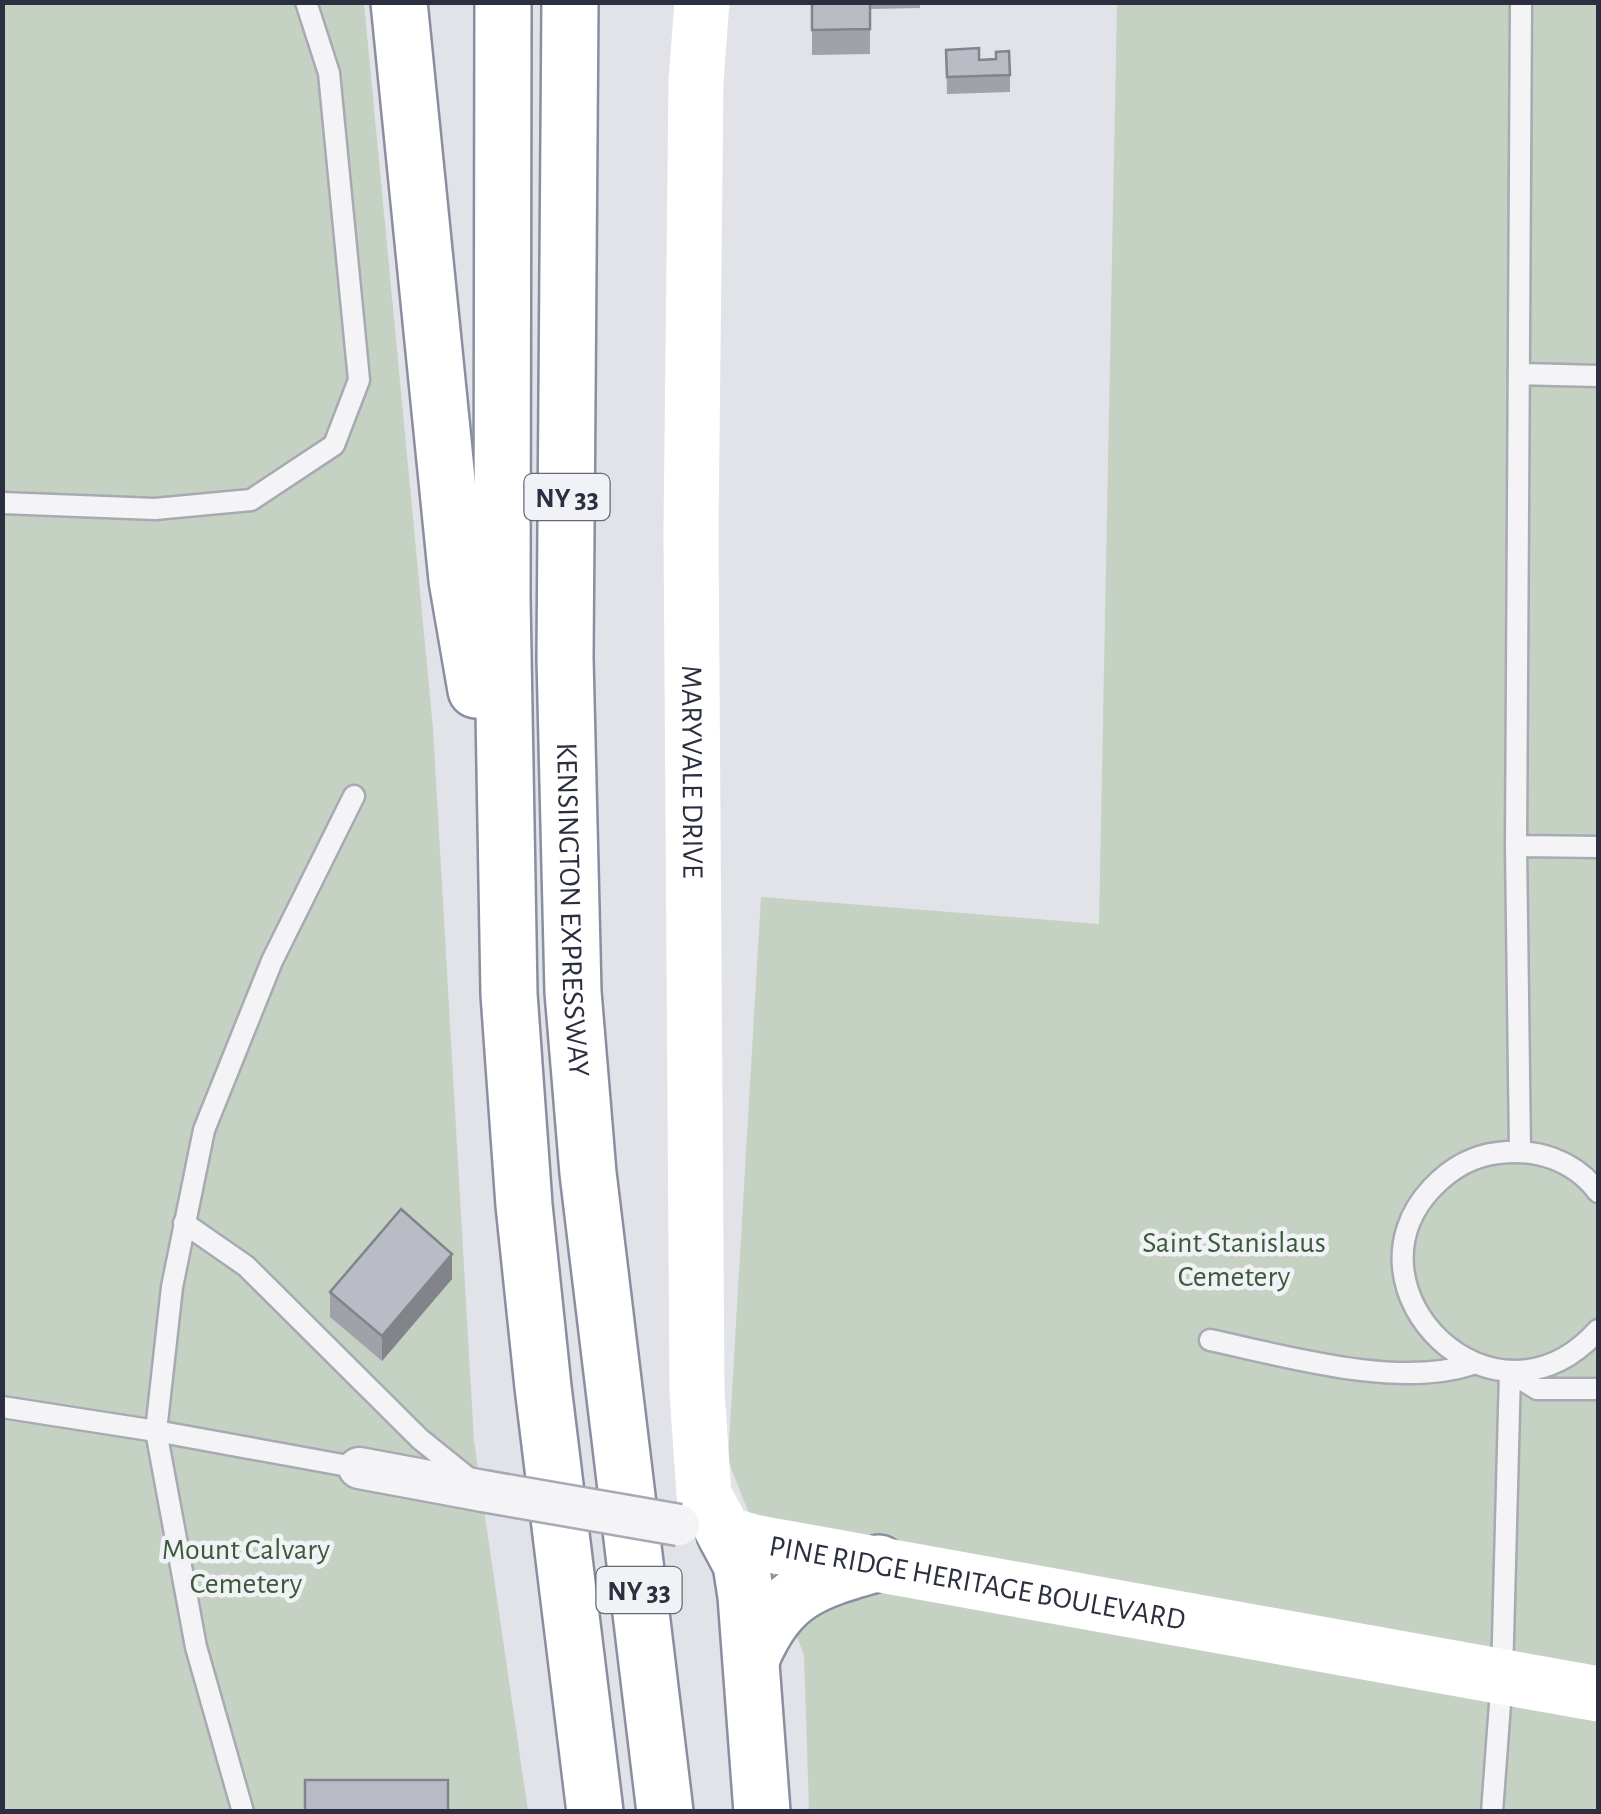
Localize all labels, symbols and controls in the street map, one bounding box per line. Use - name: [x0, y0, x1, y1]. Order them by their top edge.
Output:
- road number: NY 33: [524, 474, 610, 520]
- street label: MARYVALE DRIVE: [676, 665, 707, 878]
- street label: KENSINGTON EXPRESSWAY: [551, 742, 594, 1079]
- park label: Saint Stanislaus Cemetery: [1142, 1228, 1326, 1292]
- street label: PINE RIDGE HERITAGE BOULEVARD: [767, 1531, 1188, 1636]
- park label: Mount Calvary Cemetery: [162, 1535, 330, 1599]
- road number: NY 33: [596, 1567, 682, 1613]

